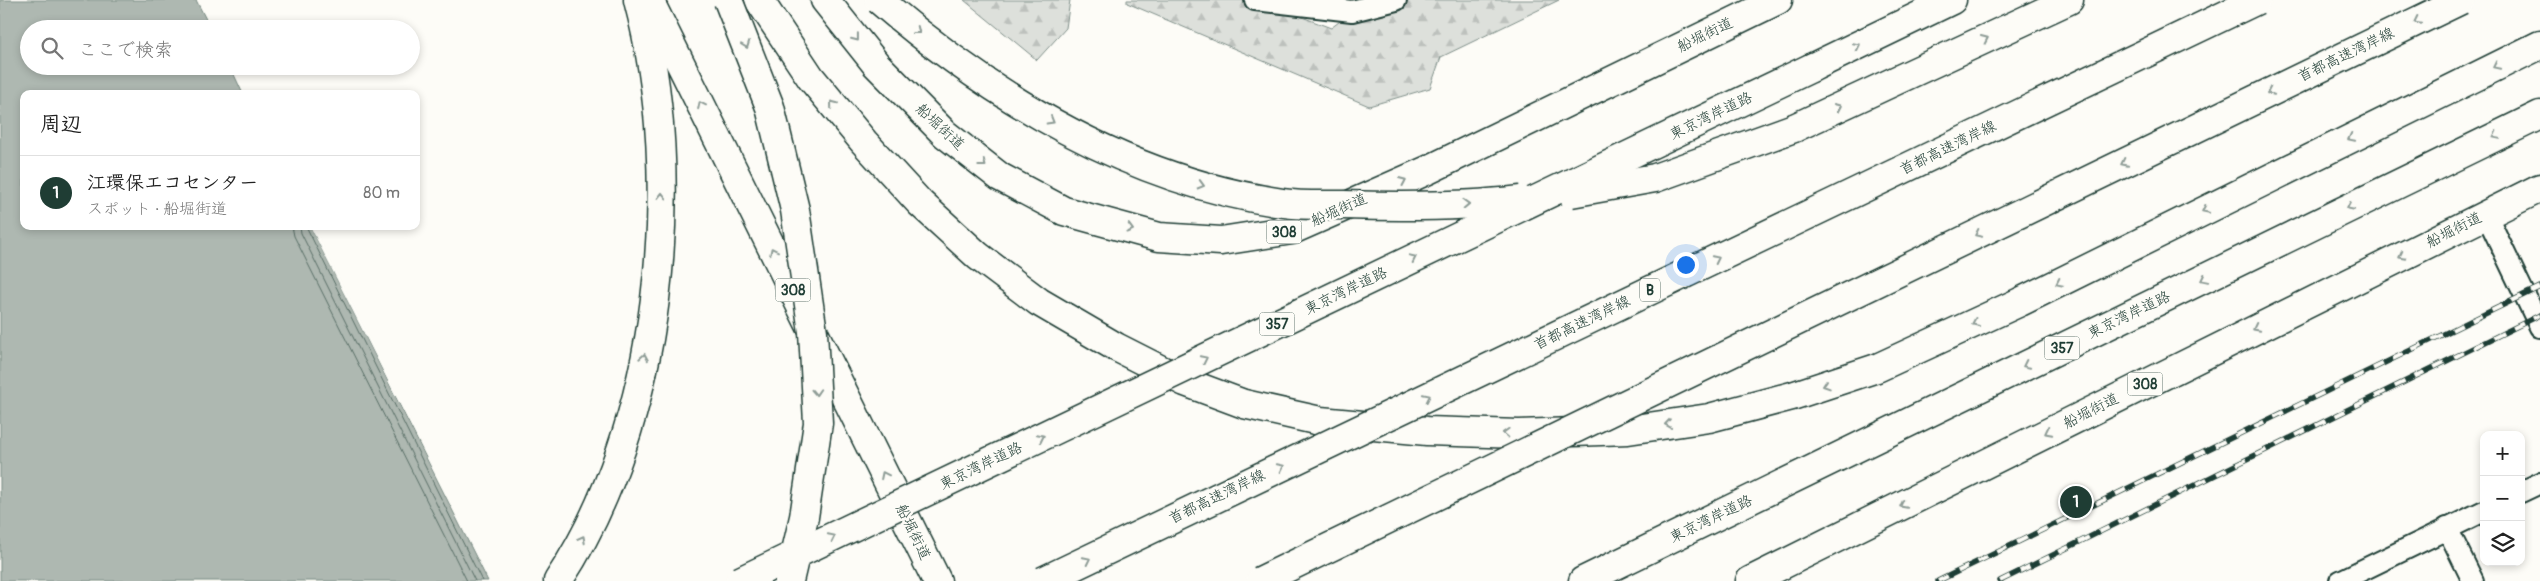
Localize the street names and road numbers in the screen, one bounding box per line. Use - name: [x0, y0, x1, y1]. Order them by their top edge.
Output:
- street label: 船堀街道: [1674, 13, 1736, 57]
- street label: 首都高速湾岸線: [2295, 23, 2397, 87]
- street label: 東京湾岸道路: [1666, 88, 1756, 144]
- street label: 船堀街道: [912, 100, 968, 154]
- street label: 首都高速湾岸線: [1897, 116, 1999, 180]
- street label: 船堀街道: [1308, 189, 1370, 231]
- street label: 船堀街道: [2423, 208, 2485, 252]
- road number: 308: [1266, 220, 1302, 243]
- street label: 東京湾岸道路: [1301, 263, 1391, 319]
- road number: 308: [776, 278, 810, 302]
- road number: B: [1640, 278, 1660, 302]
- street label: 東京湾岸道路: [2084, 287, 2174, 343]
- street label: 首都高速湾岸線: [1531, 291, 1633, 355]
- road number: 357: [1260, 312, 1294, 336]
- road number: 357: [2044, 336, 2080, 359]
- road number: 308: [2128, 372, 2162, 396]
- street label: 船堀街道: [2060, 389, 2122, 433]
- street label: 東京湾岸道路: [936, 438, 1026, 494]
- street label: 首都高速湾岸線: [1166, 465, 1268, 529]
- street label: 東京湾岸道路: [1666, 491, 1756, 547]
- street label: 船堀街道: [891, 501, 935, 563]

